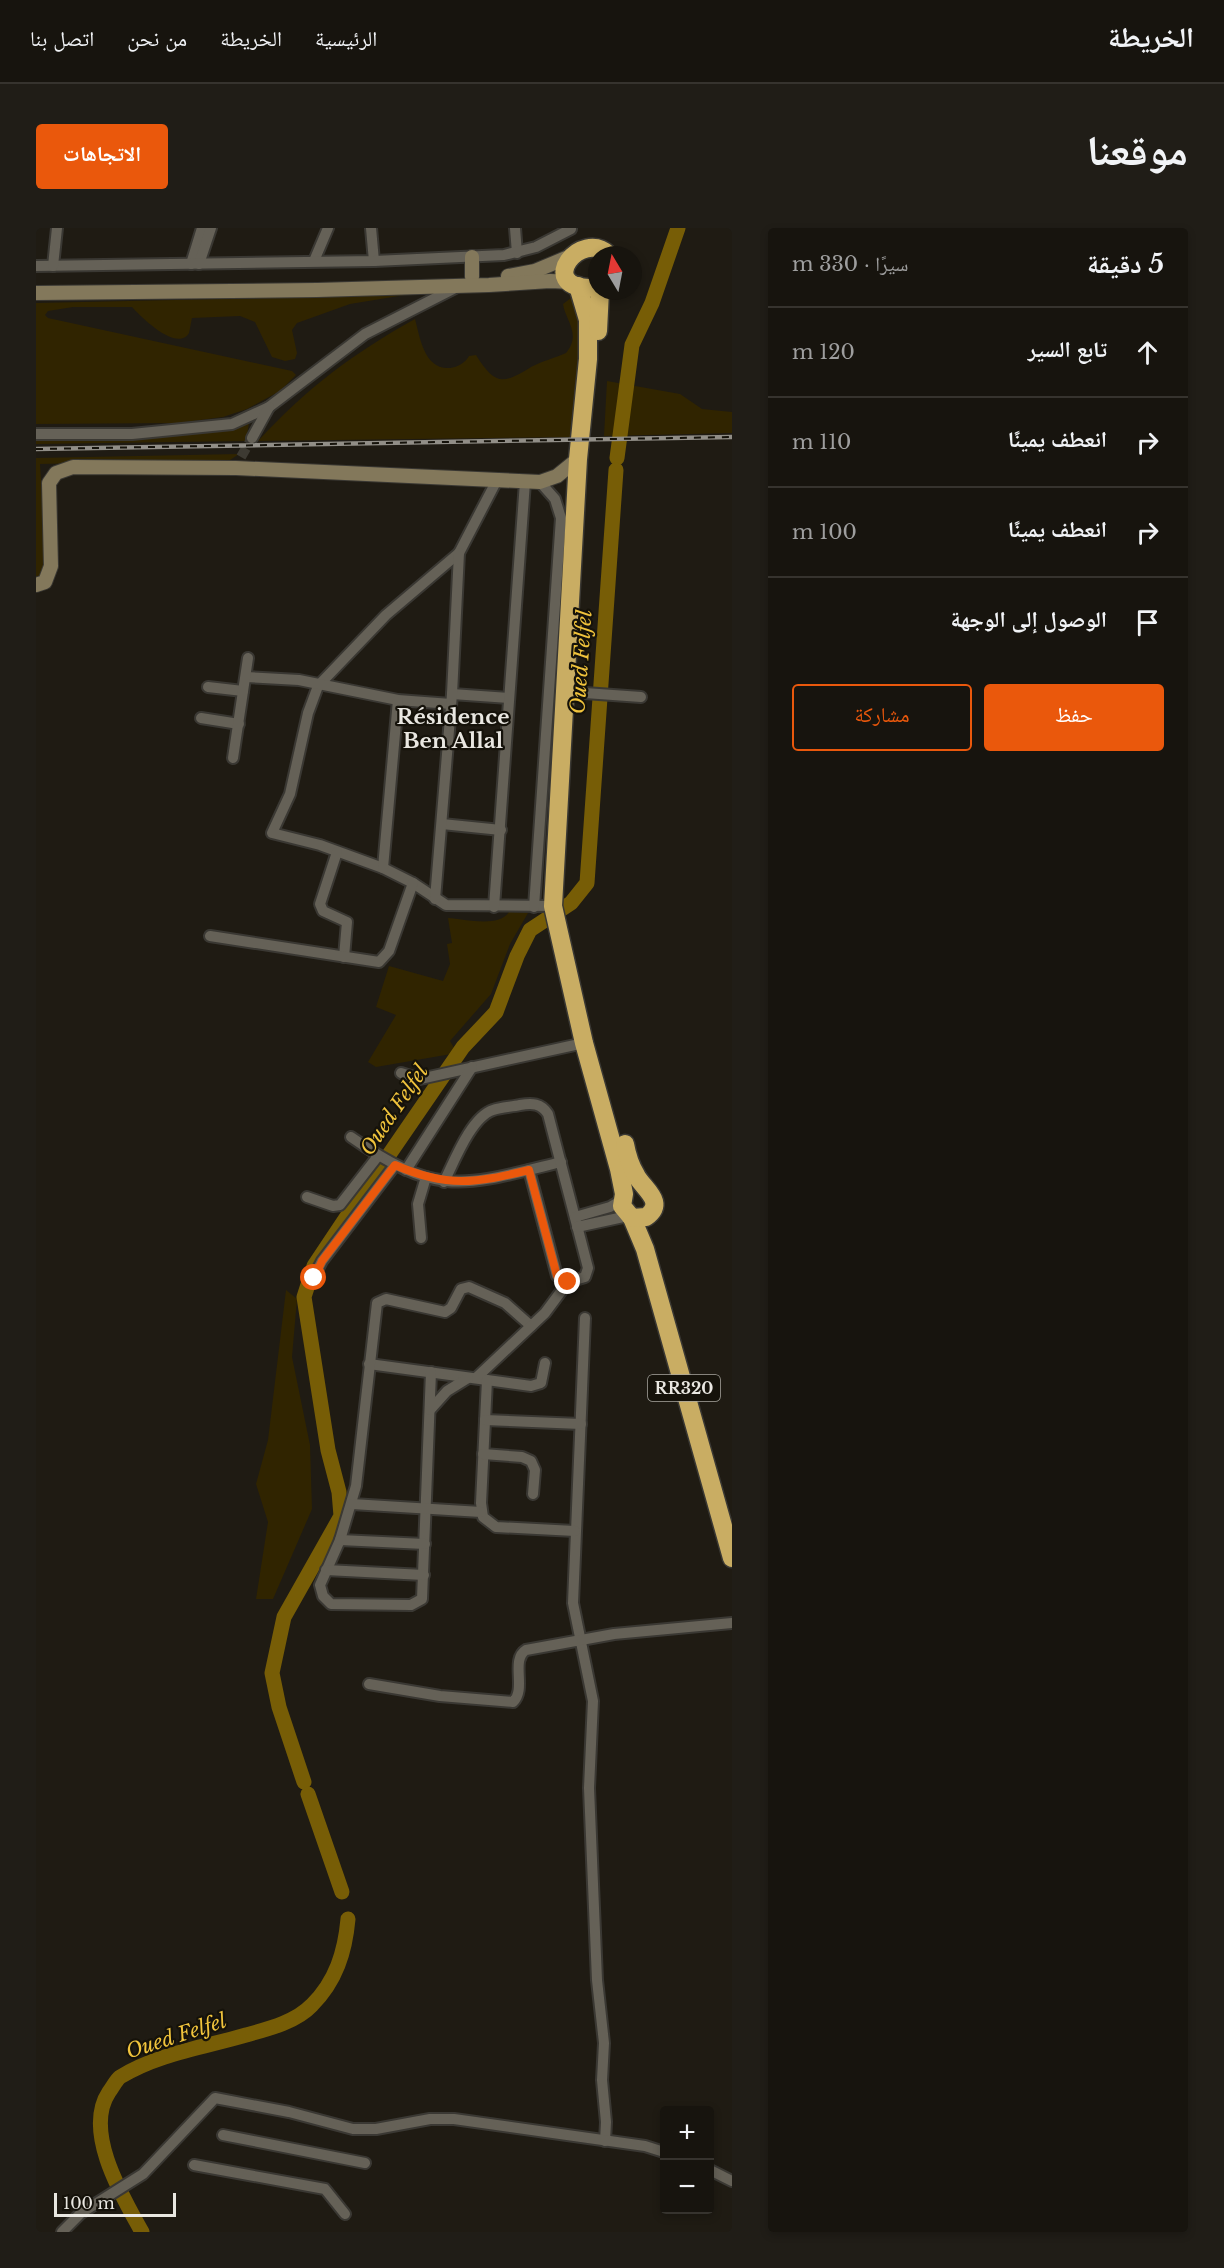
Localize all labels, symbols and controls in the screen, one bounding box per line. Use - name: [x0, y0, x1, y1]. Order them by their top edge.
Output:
- text: الخريطة: [1108, 20, 1194, 55]
- text: اتصل بنا: [30, 26, 94, 52]
- text: من نحن: [127, 26, 187, 52]
- text: الخريطة: [220, 26, 282, 52]
- text: الرئيسية: [315, 26, 377, 52]
- button: الاتجاهات: [36, 124, 168, 189]
- text: موقعنا: [1087, 124, 1188, 176]
- north arrow: [588, 246, 642, 300]
- text: 5 دقيقة: [1087, 248, 1164, 280]
- text: سيرًا · 330 m: [792, 252, 909, 276]
- text: تابع السير: [1028, 336, 1107, 363]
- icon: ahead: [1131, 336, 1164, 369]
- text: 120 m: [792, 340, 855, 364]
- text: انعطف يمينًا: [1008, 426, 1107, 453]
- icon: right: [1131, 426, 1164, 459]
- text: 110 m: [792, 430, 851, 454]
- text: انعطف يمينًا: [1008, 516, 1107, 543]
- icon: right: [1131, 516, 1164, 549]
- text: 100 m: [792, 520, 857, 544]
- text: الوصول إلى الوجهة: [951, 606, 1107, 633]
- icon: arrive: [1131, 606, 1164, 639]
- water label: Oued Felfel: [565, 609, 597, 715]
- button: مشاركة: [792, 684, 972, 751]
- button: حفظ: [984, 684, 1164, 751]
- district label: Résidence Ben Allal: [397, 704, 509, 754]
- water label: Oued Felfel: [355, 1060, 433, 1160]
- route start: [300, 1264, 326, 1290]
- route end: [554, 1268, 580, 1294]
- road number: RR320: [648, 1375, 720, 1401]
- water label: Oued Felfel: [123, 2008, 230, 2063]
- map controls: [660, 2106, 714, 2214]
- button: +: [660, 2106, 714, 2160]
- button: −: [660, 2160, 714, 2214]
- scale bar: [54, 2190, 176, 2218]
- text: 100 m: [63, 2193, 115, 2213]

